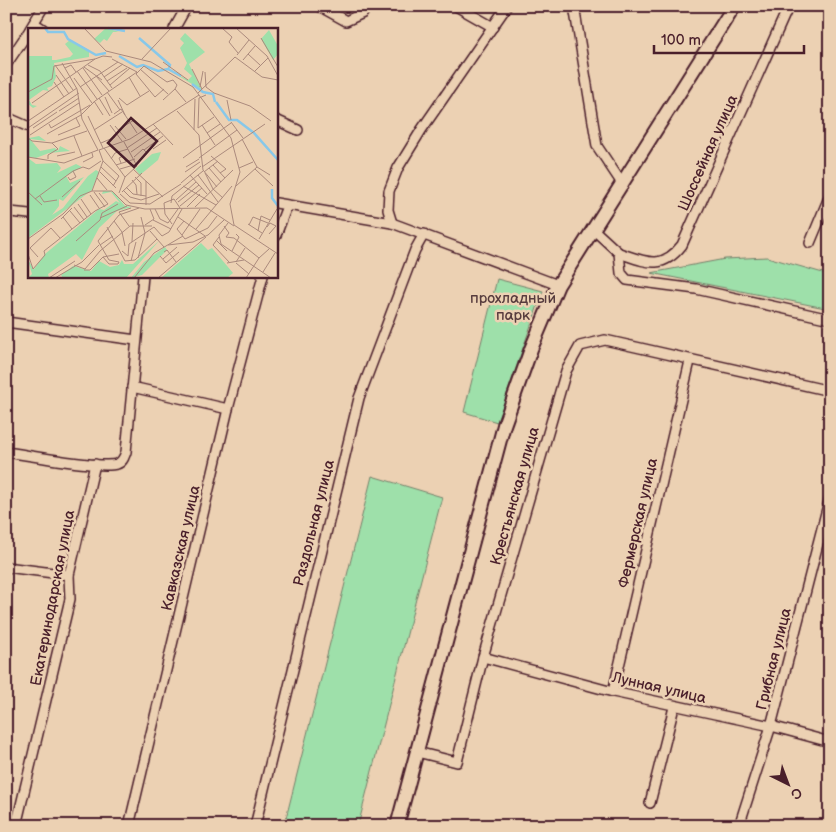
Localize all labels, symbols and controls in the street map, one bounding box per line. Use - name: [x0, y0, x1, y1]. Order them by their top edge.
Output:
- scale bar: [654, 22, 804, 54]
- inset map: [28, 28, 278, 278]
- text: 100 m: [661, 31, 701, 50]
- street label: Шоссейная улица: [674, 92, 742, 214]
- park label: прохладный парк: [470, 289, 556, 325]
- street label: Крестьянская улица: [486, 425, 544, 567]
- street label: Фермерская улица: [614, 456, 662, 590]
- street label: Раздольная улица: [289, 458, 339, 588]
- street label: Кавказская улица: [157, 483, 205, 613]
- street label: Екатеринодарская улица: [27, 508, 79, 688]
- street label: Грибная улица: [752, 606, 796, 712]
- street label: Лунная улица: [609, 668, 708, 708]
- north arrow: [764, 760, 814, 810]
- text: С: [787, 784, 806, 803]

